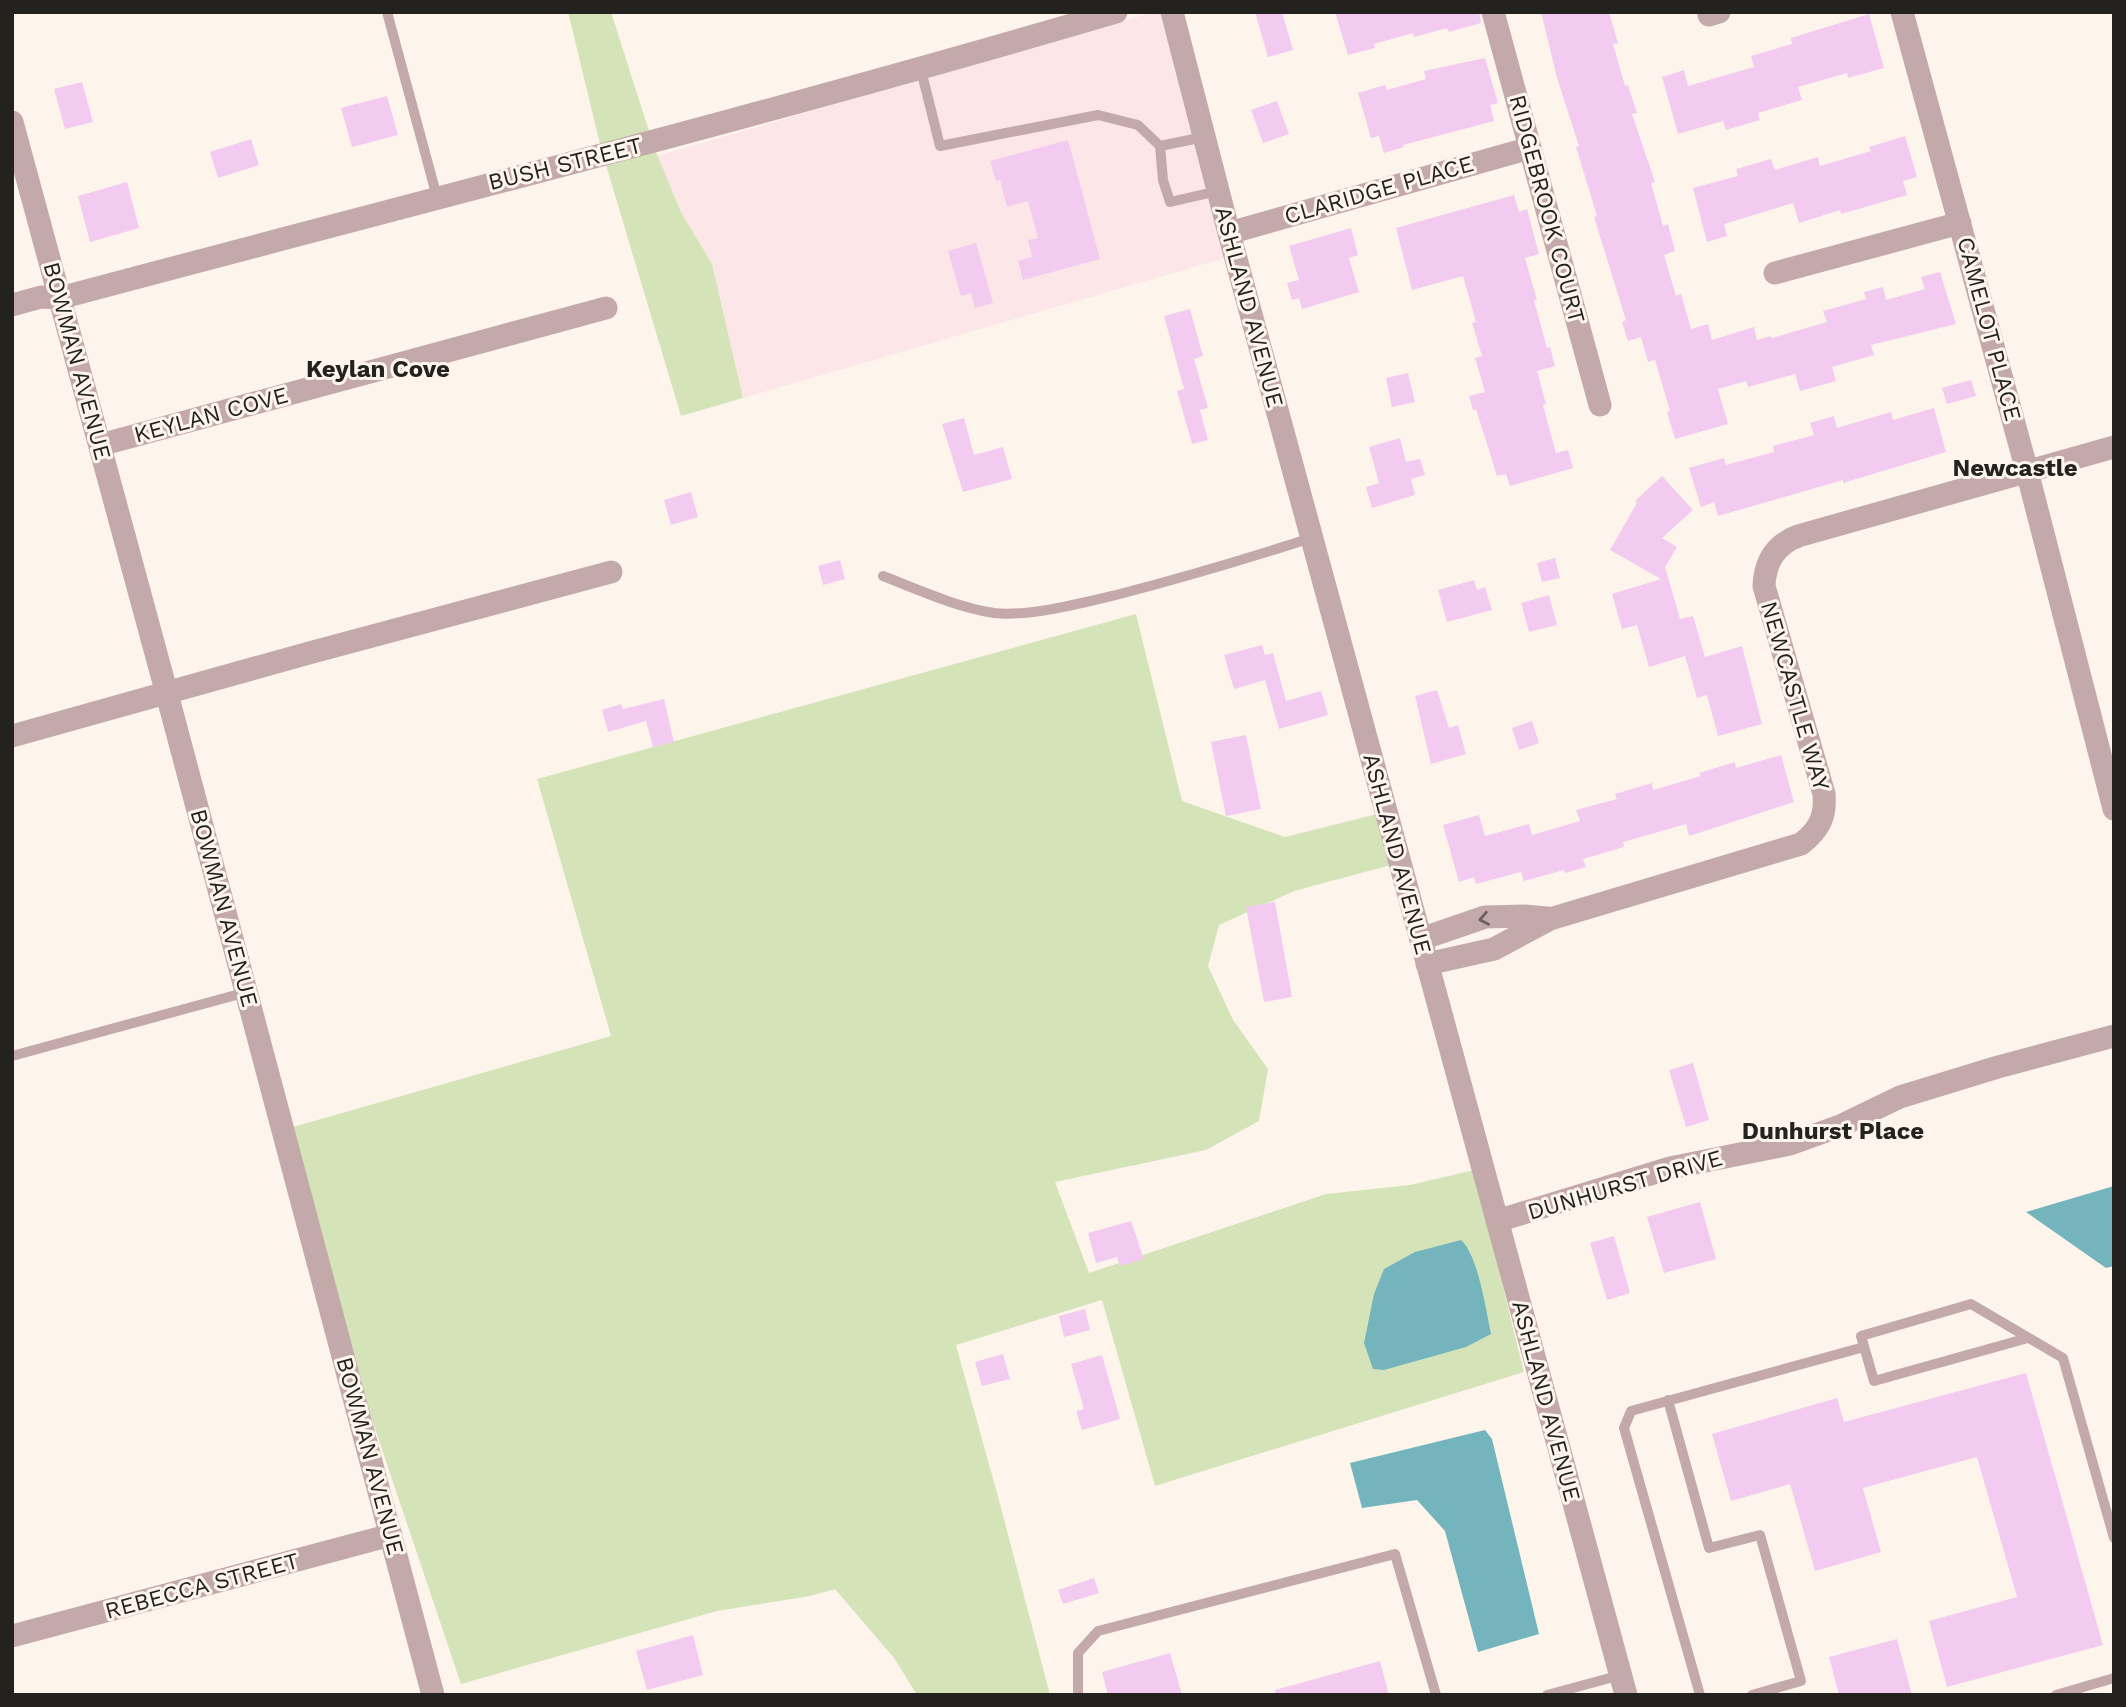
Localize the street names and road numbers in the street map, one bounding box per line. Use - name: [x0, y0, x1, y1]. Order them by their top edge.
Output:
- street label: RIDGEBROOK COURT: [1504, 92, 1591, 326]
- street label: BUSH STREET: [485, 132, 645, 196]
- street label: CLARIDGE PLACE: [1281, 150, 1477, 230]
- street label: ASHLAND AVENUE: [1209, 203, 1289, 411]
- street label: CAMELOT PLACE: [1951, 234, 2027, 424]
- street label: BOWMAN AVENUE: [38, 259, 116, 463]
- street label: KEYLAN COVE: [131, 381, 291, 449]
- street label: NEWCASTLE WAY: [1755, 598, 1835, 794]
- street label: ASHLAND AVENUE: [1357, 750, 1437, 958]
- street label: BOWMAN AVENUE: [185, 806, 263, 1010]
- street label: DUNHURST DRIVE: [1524, 1144, 1726, 1226]
- street label: ASHLAND AVENUE: [1506, 1297, 1586, 1505]
- street label: BOWMAN AVENUE: [331, 1354, 409, 1558]
- street label: REBECCA STREET: [102, 1547, 302, 1625]

